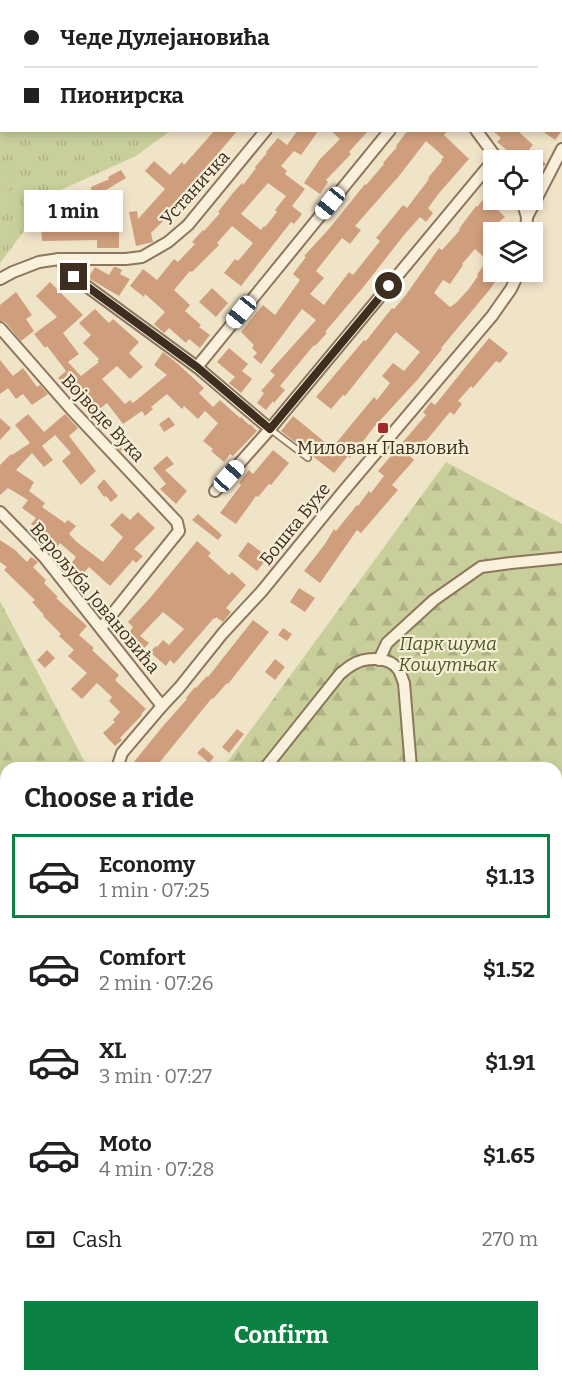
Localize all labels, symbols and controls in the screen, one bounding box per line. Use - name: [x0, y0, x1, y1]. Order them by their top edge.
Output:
- text: Чеде Дулејановића: [60, 24, 270, 51]
- text: Пионирска: [60, 82, 184, 109]
- street label: Устаничка: [156, 146, 234, 230]
- map controls: [483, 150, 543, 282]
- button: locate: [483, 150, 543, 210]
- car: [312, 183, 348, 223]
- callout: 1 min: [25, 190, 124, 232]
- text: 1 min: [48, 199, 99, 223]
- button: layers: [483, 222, 543, 282]
- route end: [60, 263, 87, 290]
- route start: [375, 272, 402, 299]
- car: [223, 292, 259, 332]
- street label: Војводе Вука: [57, 370, 149, 467]
- marker: Милован Павловић: [376, 421, 390, 435]
- place label: Милован Павловић: [297, 437, 469, 459]
- car: [210, 457, 248, 495]
- street label: Бошка Бухе: [255, 478, 335, 570]
- street label: Верољуба Јовановића: [25, 518, 165, 678]
- park label: Парк шума Кошутњак: [399, 633, 498, 676]
- text: Choose a ride: [24, 782, 194, 814]
- icon: car: [27, 849, 81, 903]
- text: Economy: [99, 851, 195, 878]
- text: $1.13: [485, 863, 535, 890]
- text: 1 min · 07:25: [99, 878, 210, 902]
- icon: car: [27, 942, 81, 996]
- text: Comfort: [99, 944, 186, 971]
- text: $1.52: [483, 956, 535, 983]
- text: 2 min · 07:26: [99, 971, 214, 995]
- icon: car: [27, 1035, 81, 1089]
- text: XL: [99, 1037, 126, 1064]
- text: $1.91: [485, 1049, 535, 1076]
- text: 3 min · 07:27: [99, 1064, 212, 1088]
- icon: car: [27, 1128, 81, 1182]
- text: Moto: [99, 1130, 152, 1157]
- text: $1.65: [483, 1142, 535, 1169]
- text: 4 min · 07:28: [99, 1157, 215, 1181]
- icon: cash: [24, 1223, 57, 1256]
- text: Cash: [72, 1226, 122, 1253]
- text: 270 m: [482, 1227, 538, 1251]
- button: Confirm: [24, 1301, 538, 1370]

